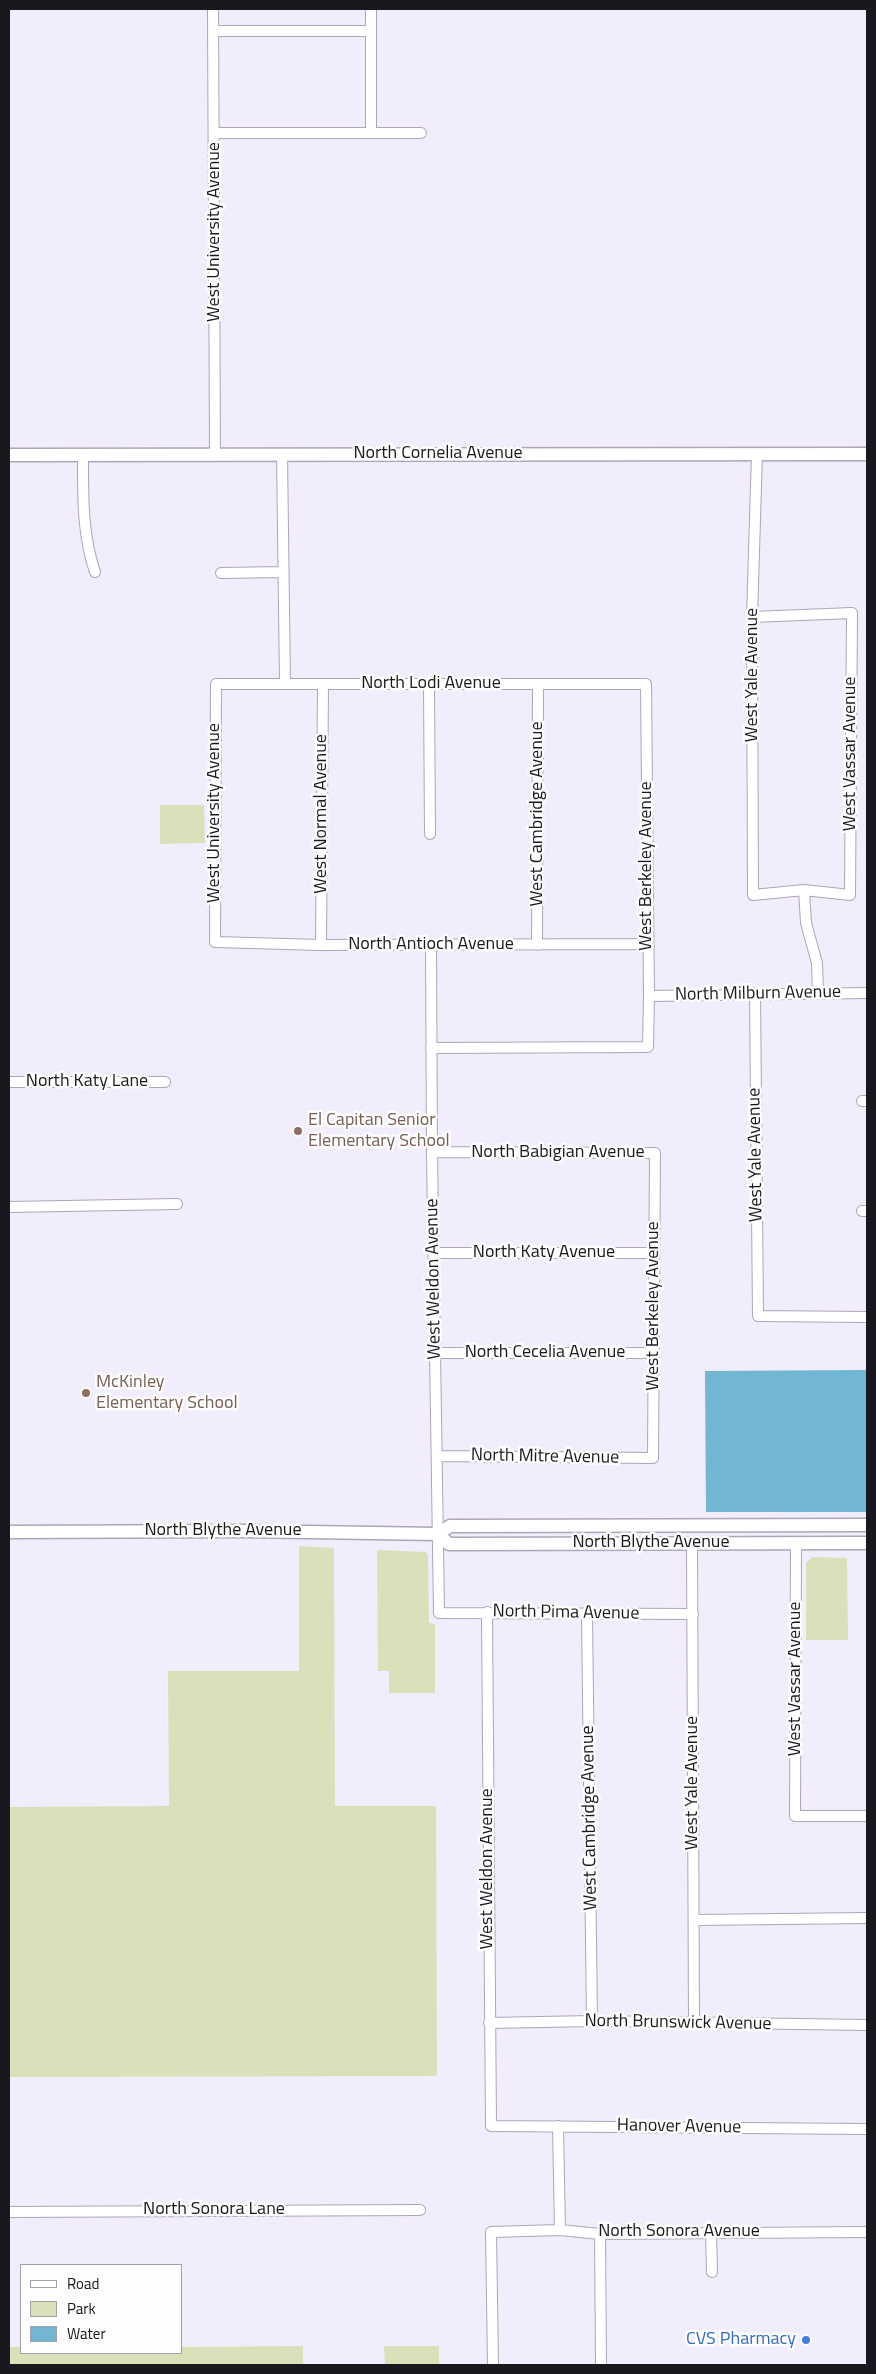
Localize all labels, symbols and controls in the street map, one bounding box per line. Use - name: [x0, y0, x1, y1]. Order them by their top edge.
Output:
- street label: West University Avenue: [204, 142, 226, 322]
- street label: North Cornelia Avenue: [353, 443, 523, 465]
- street label: West Yale Avenue: [742, 608, 764, 742]
- street label: North Lodi Avenue: [361, 673, 501, 695]
- street label: West Vassar Avenue: [840, 677, 862, 831]
- street label: West Cambridge Avenue: [527, 722, 549, 906]
- street label: West University Avenue: [204, 723, 226, 903]
- street label: West Normal Avenue: [311, 734, 333, 894]
- street label: West Berkeley Avenue: [636, 781, 658, 951]
- street label: North Antioch Avenue: [348, 934, 514, 956]
- street label: North Milburn Avenue: [675, 982, 841, 1006]
- street label: North Katy Lane: [26, 1071, 148, 1093]
- street label: West Yale Avenue: [744, 1088, 768, 1222]
- place label: El Capitan Senior Elementary School: [308, 1110, 450, 1152]
- marker: El Capitan Senior Elementary School: [292, 1125, 304, 1137]
- street label: North Babigian Avenue: [471, 1142, 645, 1164]
- street label: West Weldon Avenue: [422, 1198, 446, 1360]
- street label: West Berkeley Avenue: [643, 1221, 665, 1391]
- street label: North Katy Avenue: [473, 1242, 615, 1264]
- street label: North Cecelia Avenue: [465, 1342, 625, 1364]
- place label: McKinley Elementary School: [96, 1372, 238, 1415]
- marker: McKinley Elementary School: [80, 1387, 92, 1399]
- street label: North Mitre Avenue: [471, 1445, 619, 1469]
- street label: North Blythe Avenue: [144, 1520, 302, 1542]
- street label: North Blythe Avenue: [572, 1532, 730, 1554]
- street label: North Pima Avenue: [492, 1601, 640, 1625]
- street label: West Vassar Avenue: [785, 1602, 807, 1756]
- street label: West Yale Avenue: [682, 1716, 704, 1850]
- street label: West Cambridge Avenue: [578, 1725, 602, 1911]
- street label: West Weldon Avenue: [477, 1788, 499, 1950]
- street label: North Brunswick Avenue: [584, 2011, 772, 2035]
- street label: Hanover Avenue: [617, 2115, 741, 2139]
- street label: North Sonora Lane: [143, 2199, 285, 2221]
- street label: North Sonora Avenue: [598, 2221, 760, 2243]
- legend: [20, 2264, 182, 2354]
- text: Road: [67, 2272, 99, 2295]
- text: Park: [67, 2297, 96, 2320]
- text: Water: [67, 2322, 106, 2345]
- place label: CVS Pharmacy: [686, 2329, 796, 2351]
- marker: CVS Pharmacy: [800, 2334, 812, 2346]

